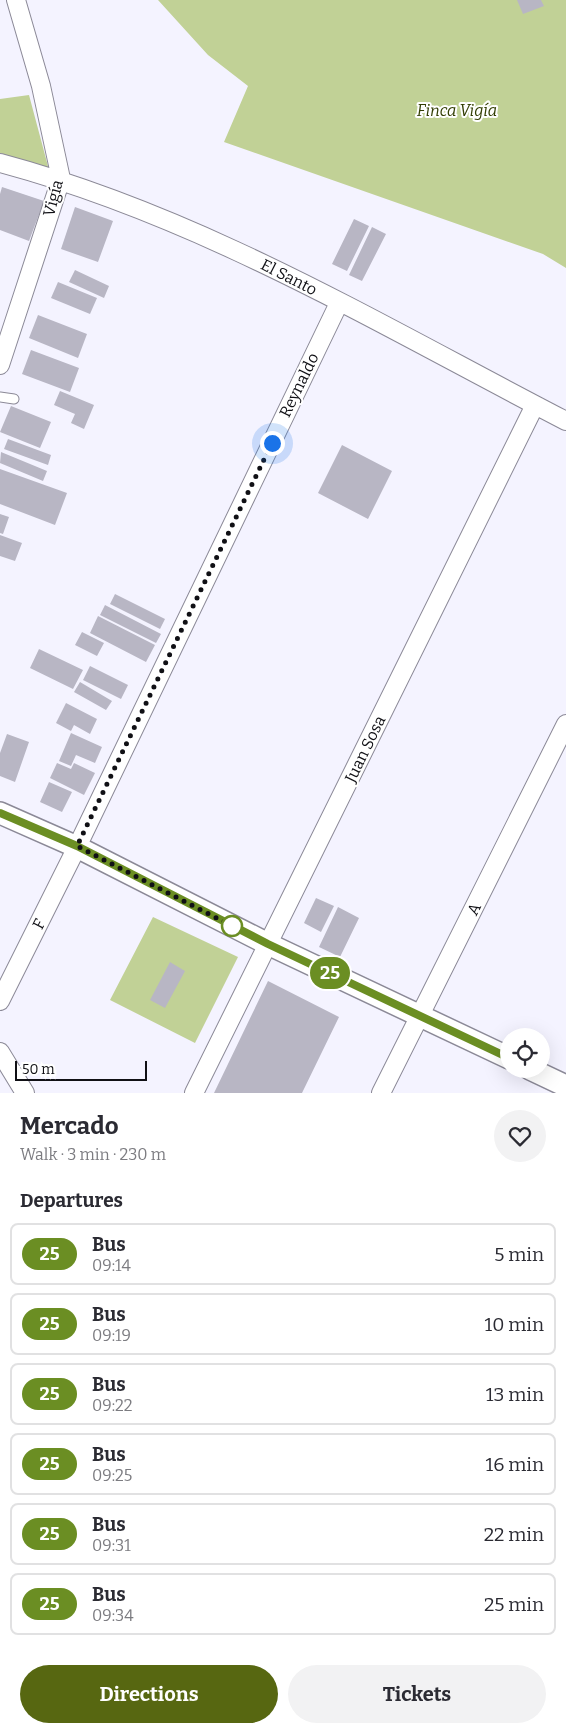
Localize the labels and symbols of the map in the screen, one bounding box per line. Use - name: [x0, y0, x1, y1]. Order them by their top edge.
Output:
- park label: Finca Vigía: [417, 101, 497, 120]
- street label: Vigía: [39, 177, 67, 218]
- street label: El Santo: [258, 255, 320, 299]
- street label: Reynaldo: [275, 350, 323, 420]
- your location: [260, 431, 285, 456]
- street label: Juan Sosa: [340, 712, 389, 786]
- street label: A: [463, 899, 485, 918]
- unlabelled marker: [221, 915, 243, 937]
- street label: F: [28, 916, 50, 932]
- line badge: 25: [308, 957, 352, 989]
- scale bar: [15, 1058, 148, 1081]

